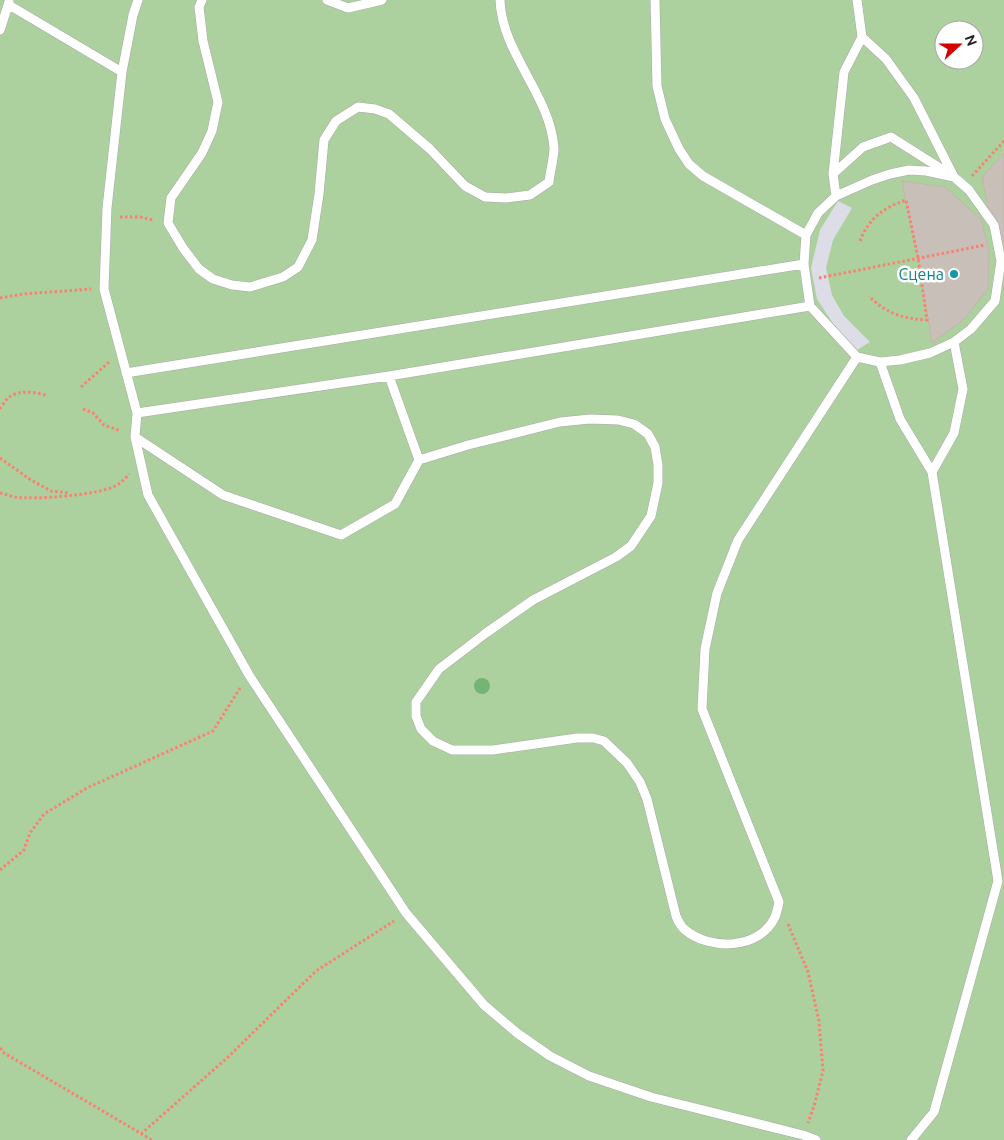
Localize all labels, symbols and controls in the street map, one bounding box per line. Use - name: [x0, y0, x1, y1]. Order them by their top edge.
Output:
- north arrow: [934, 20, 984, 70]
- text: N: [962, 33, 980, 48]
- place label: Сцена: [898, 265, 944, 283]
- marker: Сцена: [948, 268, 960, 280]

